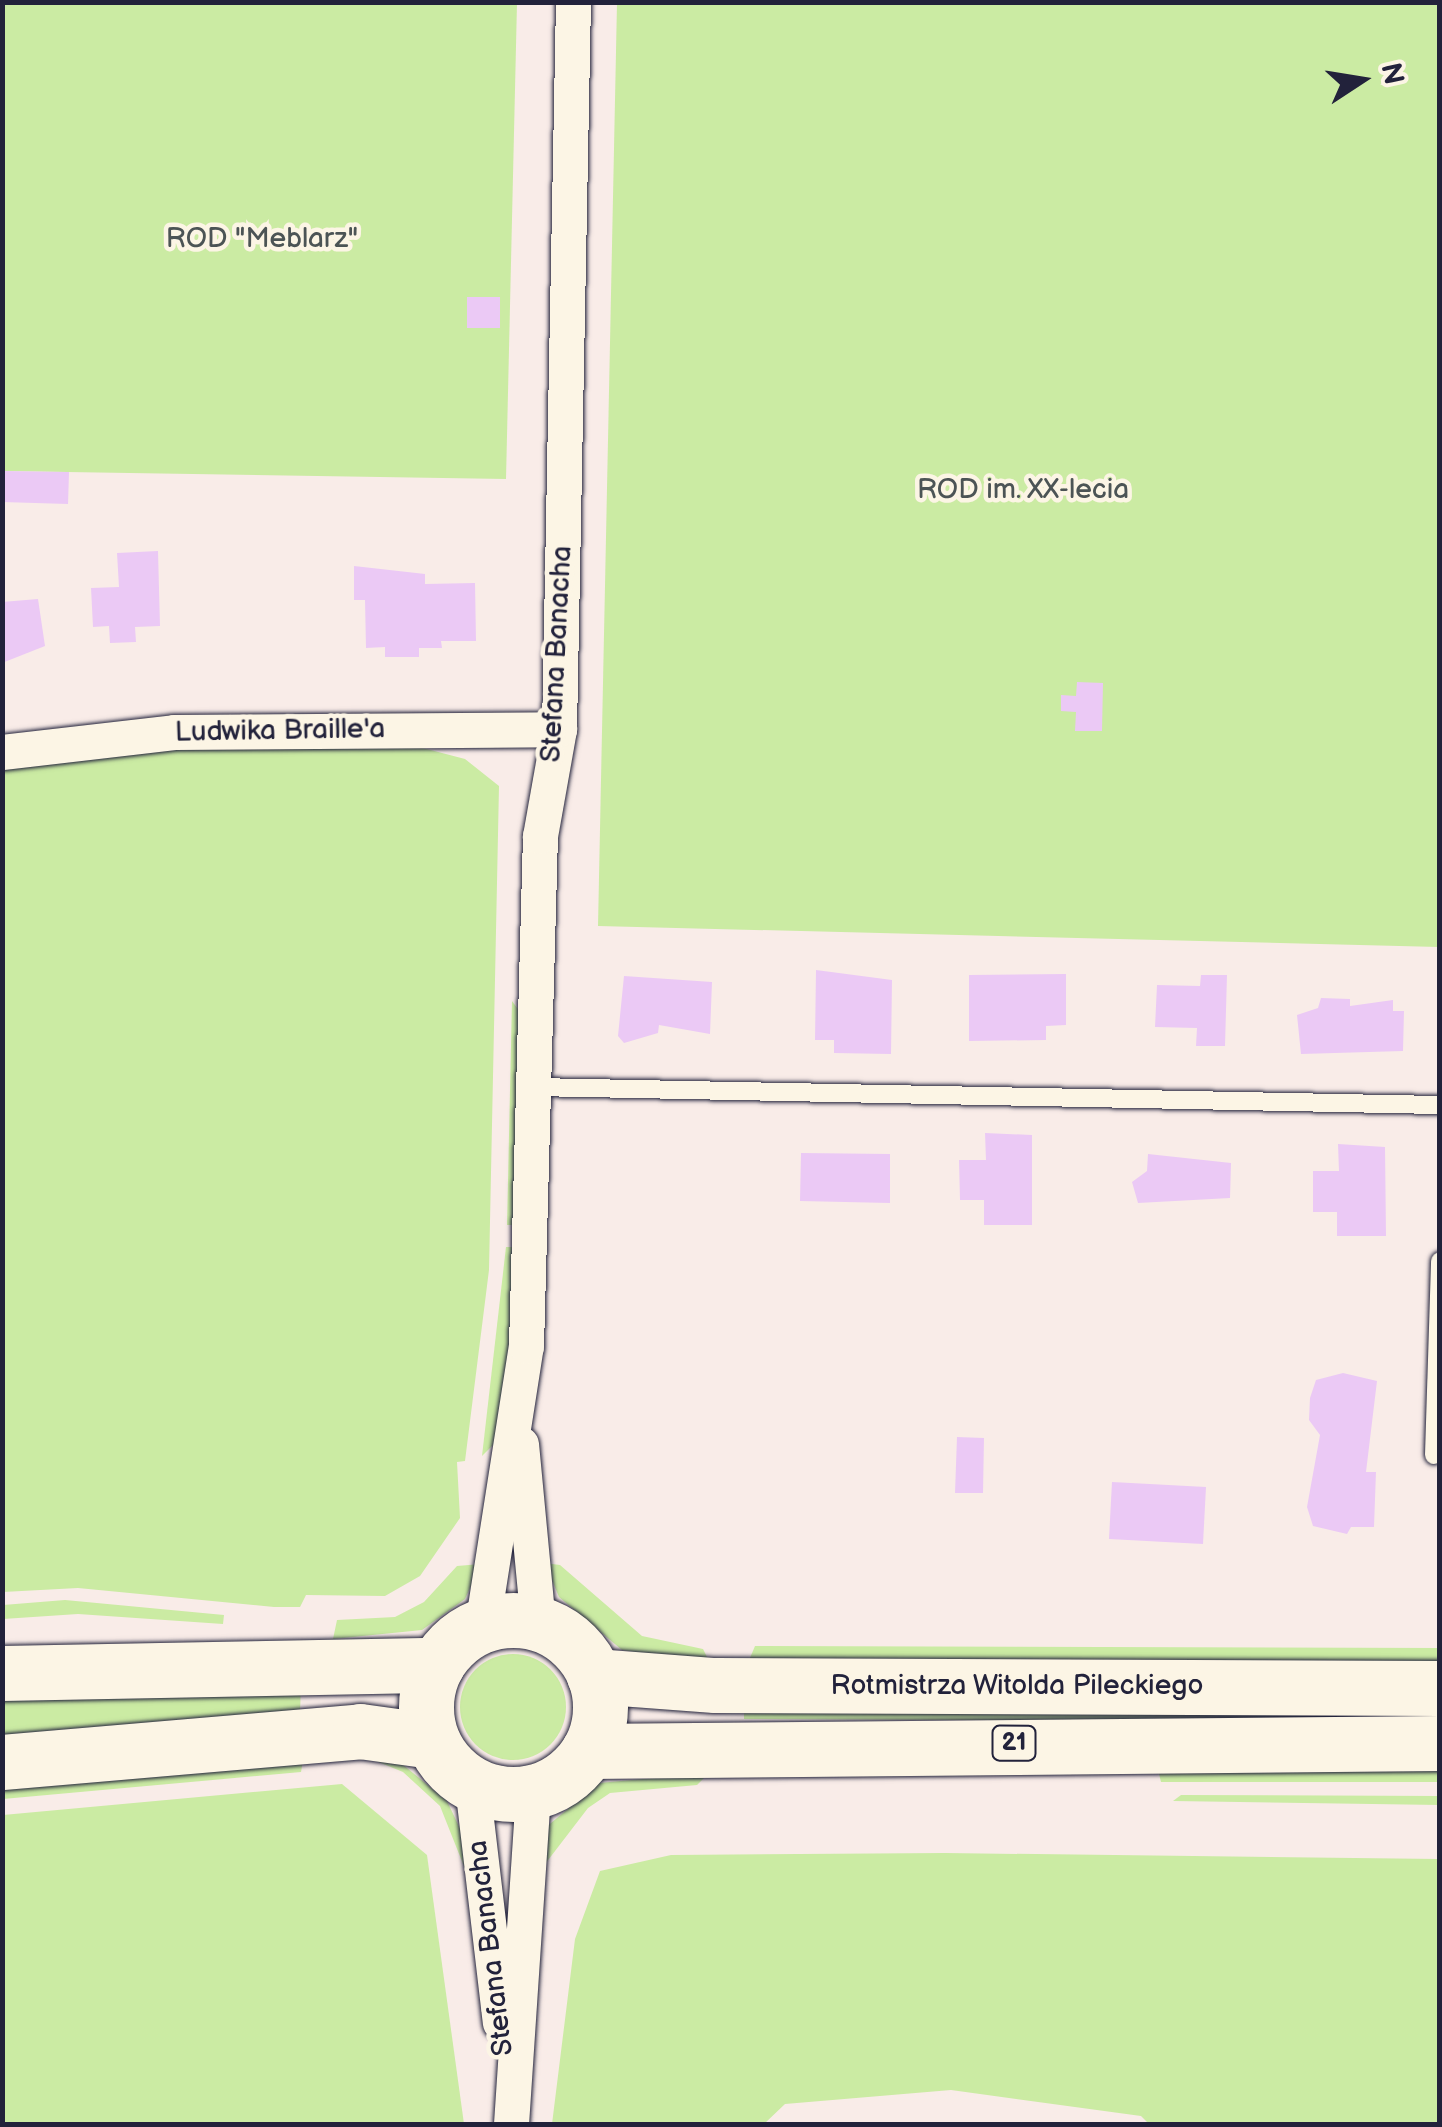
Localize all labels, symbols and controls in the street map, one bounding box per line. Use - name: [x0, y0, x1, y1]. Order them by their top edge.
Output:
- north arrow: [1312, 30, 1412, 130]
- text: N: [1374, 60, 1410, 87]
- park label: ROD "Meblarz": [166, 222, 358, 256]
- park label: ROD im. XX-lecia: [916, 473, 1130, 507]
- street label: Stefana Banacha: [535, 545, 579, 763]
- street label: Ludwika Braille'a: [175, 712, 385, 750]
- street label: Rotmistrza Witolda Pileckiego: [830, 1669, 1204, 1703]
- road number: 21: [992, 1723, 1036, 1763]
- street label: Stefana Banacha: [461, 1838, 521, 2058]

